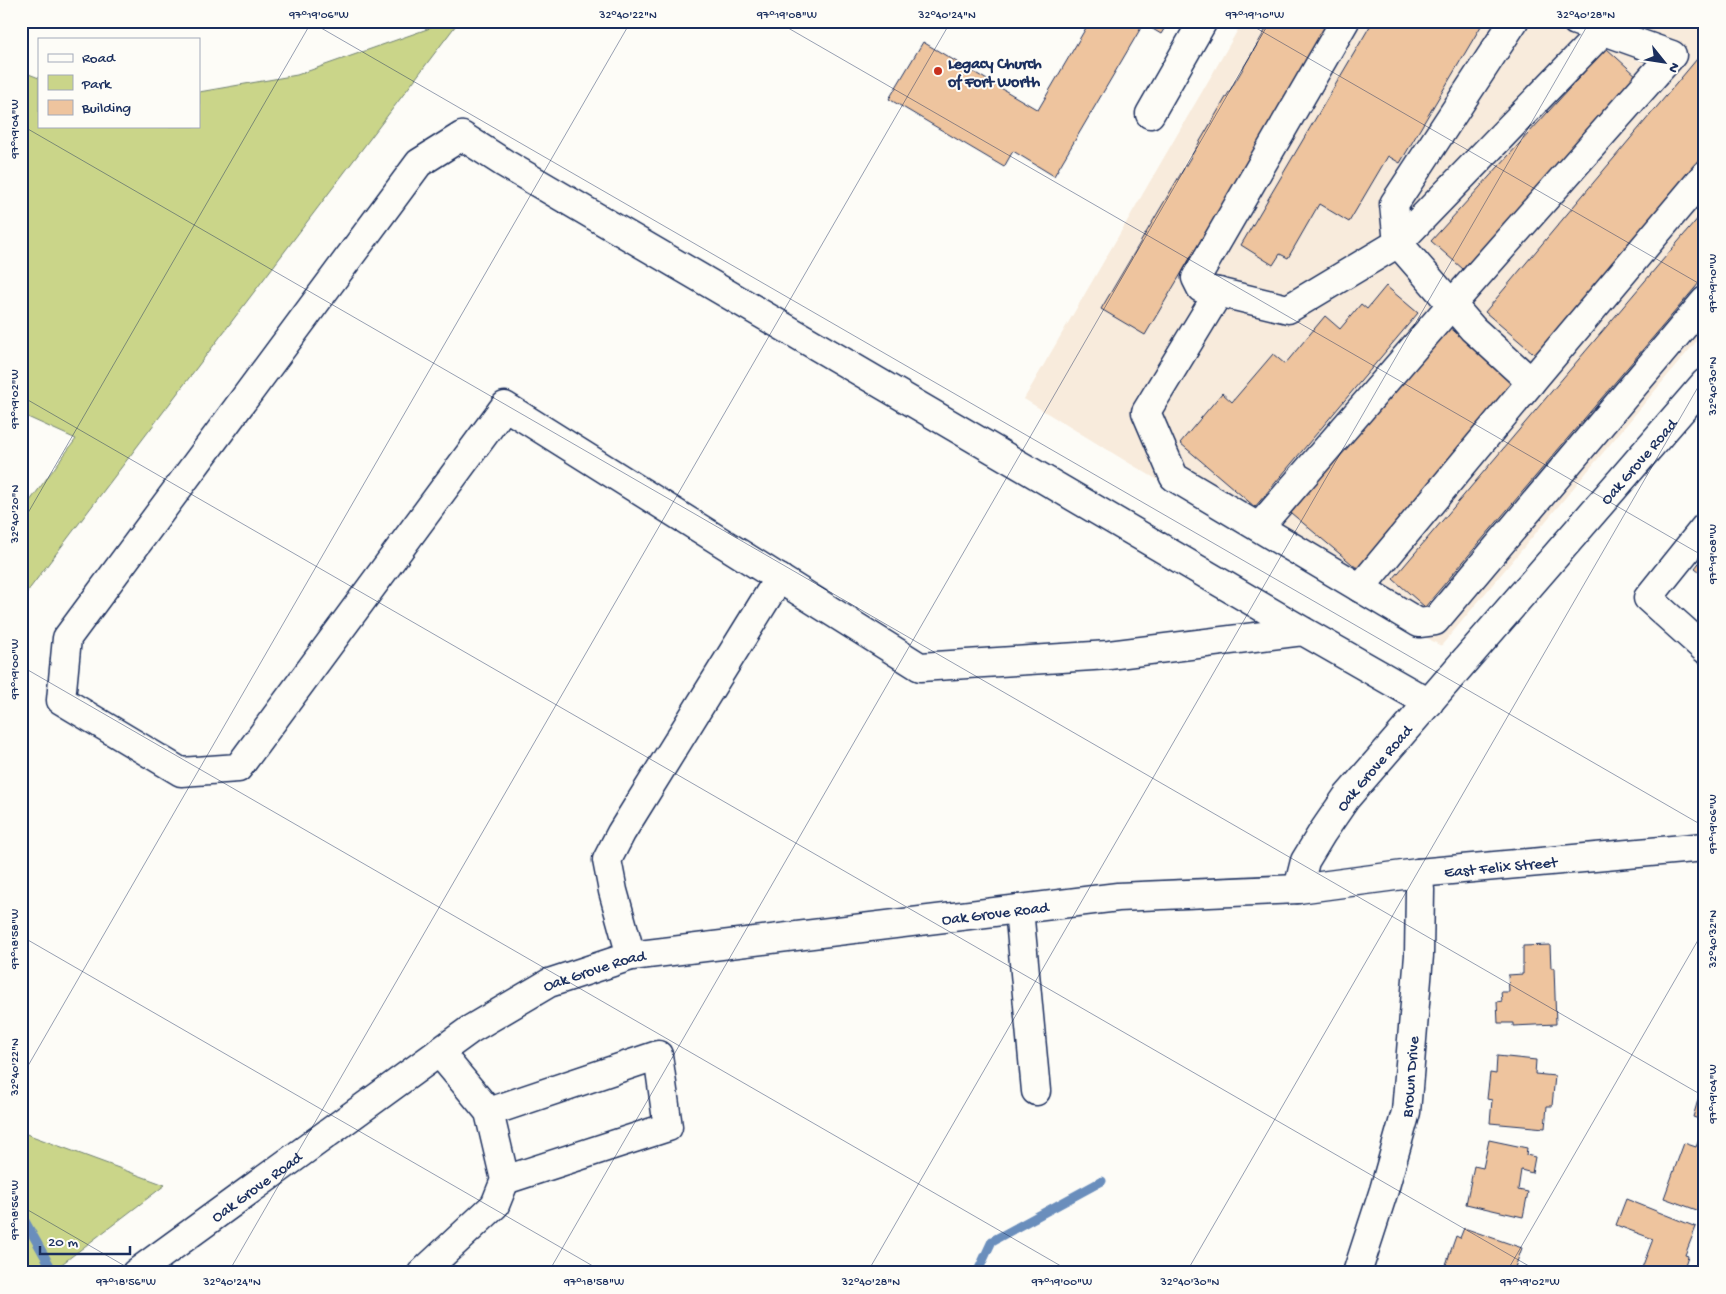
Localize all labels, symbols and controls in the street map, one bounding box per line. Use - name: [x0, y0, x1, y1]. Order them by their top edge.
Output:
- text: 97°19'06"W: [288, 9, 349, 23]
- text: 32°40'22"N: [598, 9, 657, 23]
- text: 97°19'08"W: [756, 9, 817, 23]
- text: 32°40'24"N: [917, 9, 976, 23]
- text: 97°19'10"W: [1225, 9, 1284, 23]
- text: 32°40'28"N: [1556, 9, 1615, 23]
- legend: [38, 38, 200, 128]
- north arrow: [1638, 38, 1688, 88]
- text: Road: [82, 50, 116, 68]
- place label: Legacy Church of Fort Worth: [947, 56, 1042, 93]
- text: N: [1663, 59, 1683, 75]
- marker: Legacy Church of Fort Worth: [932, 65, 944, 77]
- text: Park: [81, 76, 112, 94]
- text: 97°19'04"W: [9, 99, 23, 160]
- text: Building: [81, 100, 131, 118]
- text: 97°19'10"W: [1707, 254, 1721, 313]
- text: 32°40'30"N: [1707, 356, 1721, 416]
- text: 97°19'02"W: [9, 369, 23, 430]
- street label: Oak Grove Road: [1598, 415, 1684, 510]
- text: 32°40'20"N: [9, 485, 23, 544]
- text: 97°19'08"W: [1707, 524, 1721, 585]
- text: 97°19'00"W: [9, 639, 23, 700]
- street label: Oak Grove Road: [1334, 721, 1419, 816]
- text: 97°19'06"W: [1707, 794, 1721, 855]
- street label: East Felix Street: [1443, 854, 1560, 884]
- street label: Oak Grove Road: [941, 899, 1052, 931]
- text: 97°18'58"W: [9, 909, 23, 970]
- text: 32°40'32"N: [1707, 910, 1721, 969]
- street label: Oak Grove Road: [540, 948, 649, 998]
- street label: Brown Drive: [1399, 1035, 1425, 1121]
- text: 32°40'22"N: [9, 1038, 23, 1097]
- text: 97°19'04"W: [1707, 1064, 1721, 1125]
- street label: Oak Grove Road: [209, 1148, 308, 1228]
- text: 97°18'56"W: [9, 1180, 23, 1241]
- scale bar: [40, 1224, 130, 1256]
- text: 20 m: [48, 1234, 78, 1252]
- text: 97°18'56"W: [95, 1276, 156, 1290]
- text: 32°40'24"N: [202, 1276, 261, 1290]
- text: 97°18'58"W: [563, 1276, 624, 1290]
- text: 32°40'28"N: [841, 1276, 900, 1290]
- text: 97°19'00"W: [1031, 1276, 1092, 1290]
- text: 32°40'30"N: [1160, 1276, 1220, 1290]
- text: 97°19'02"W: [1499, 1276, 1560, 1290]

